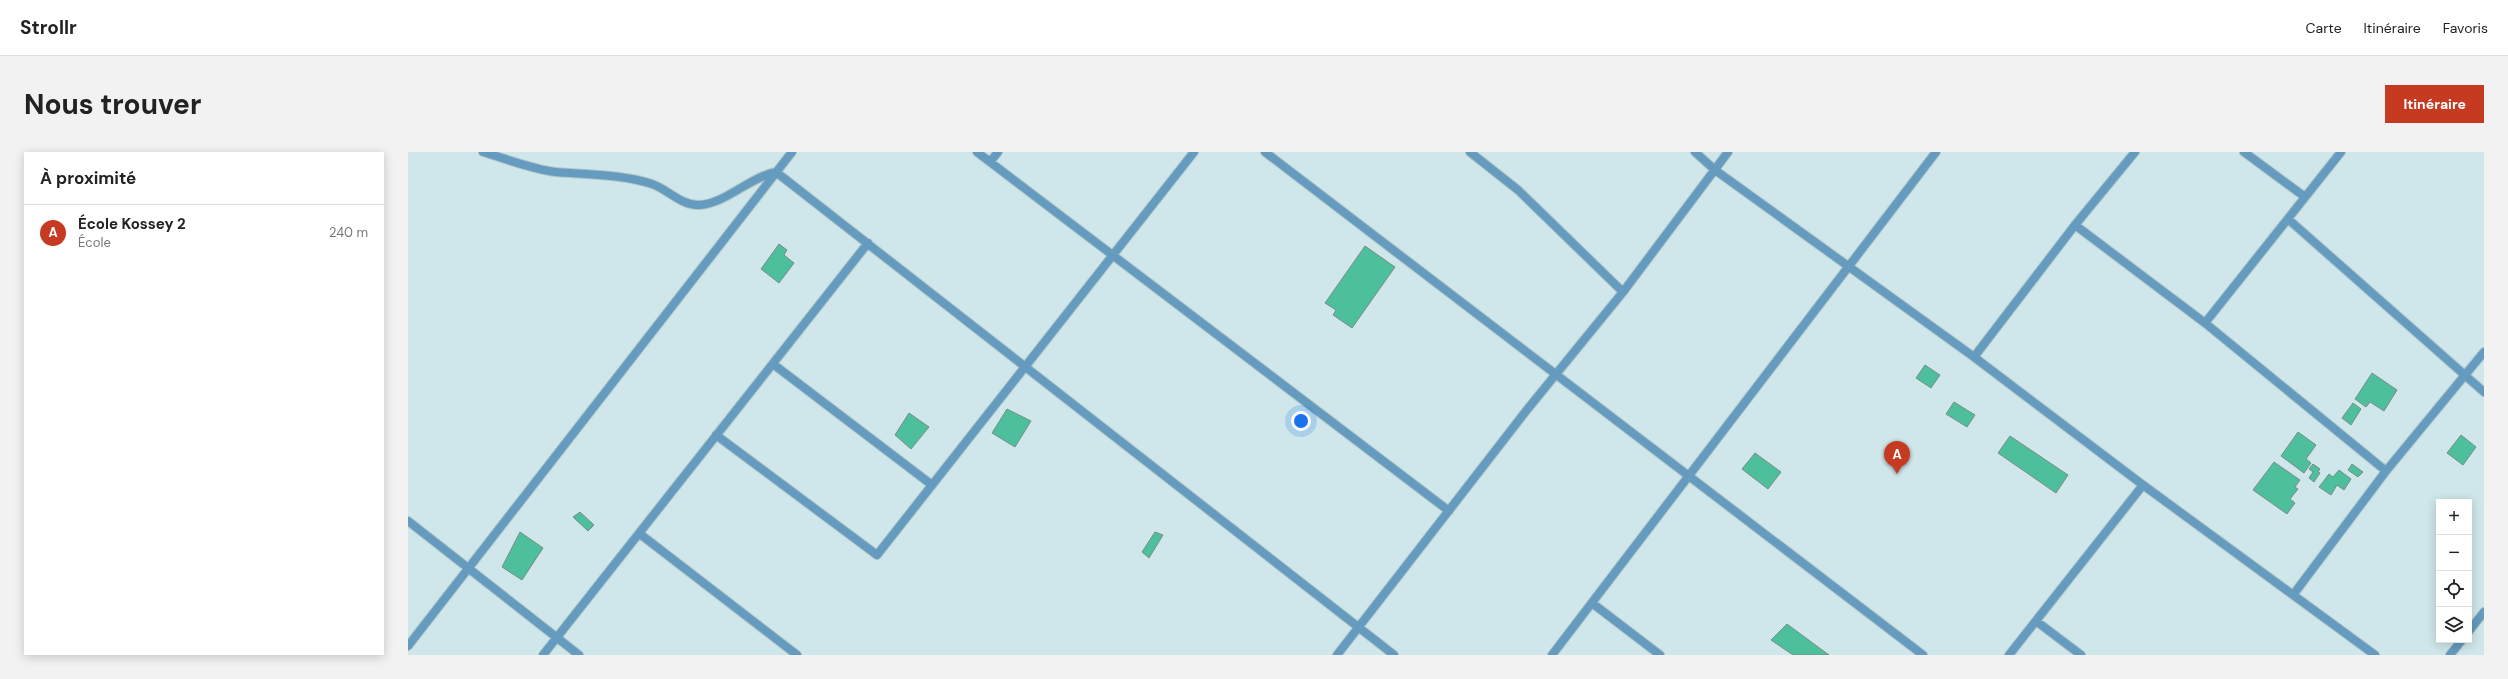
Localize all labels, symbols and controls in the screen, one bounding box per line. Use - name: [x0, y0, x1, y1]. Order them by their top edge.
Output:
- text: Strollr: [20, 15, 77, 40]
- text: Carte: [2306, 19, 2342, 37]
- text: Itinéraire: [2364, 19, 2421, 37]
- text: Favoris: [2443, 19, 2488, 37]
- button: Itinéraire: [2385, 85, 2484, 123]
- text: Nous trouver: [24, 86, 201, 123]
- text: À proximité: [40, 167, 136, 189]
- text: École Kossey 2: [78, 214, 186, 234]
- text: A: [48, 224, 58, 241]
- text: 240 m: [329, 224, 368, 241]
- text: École: [78, 234, 111, 251]
- your location: [1291, 411, 1311, 431]
- pin: A: [1884, 441, 1910, 474]
- map controls: [2436, 499, 2472, 643]
- button: +: [2436, 499, 2472, 535]
- button: −: [2436, 535, 2472, 571]
- button: locate: [2436, 571, 2472, 607]
- button: layers: [2436, 607, 2472, 643]

